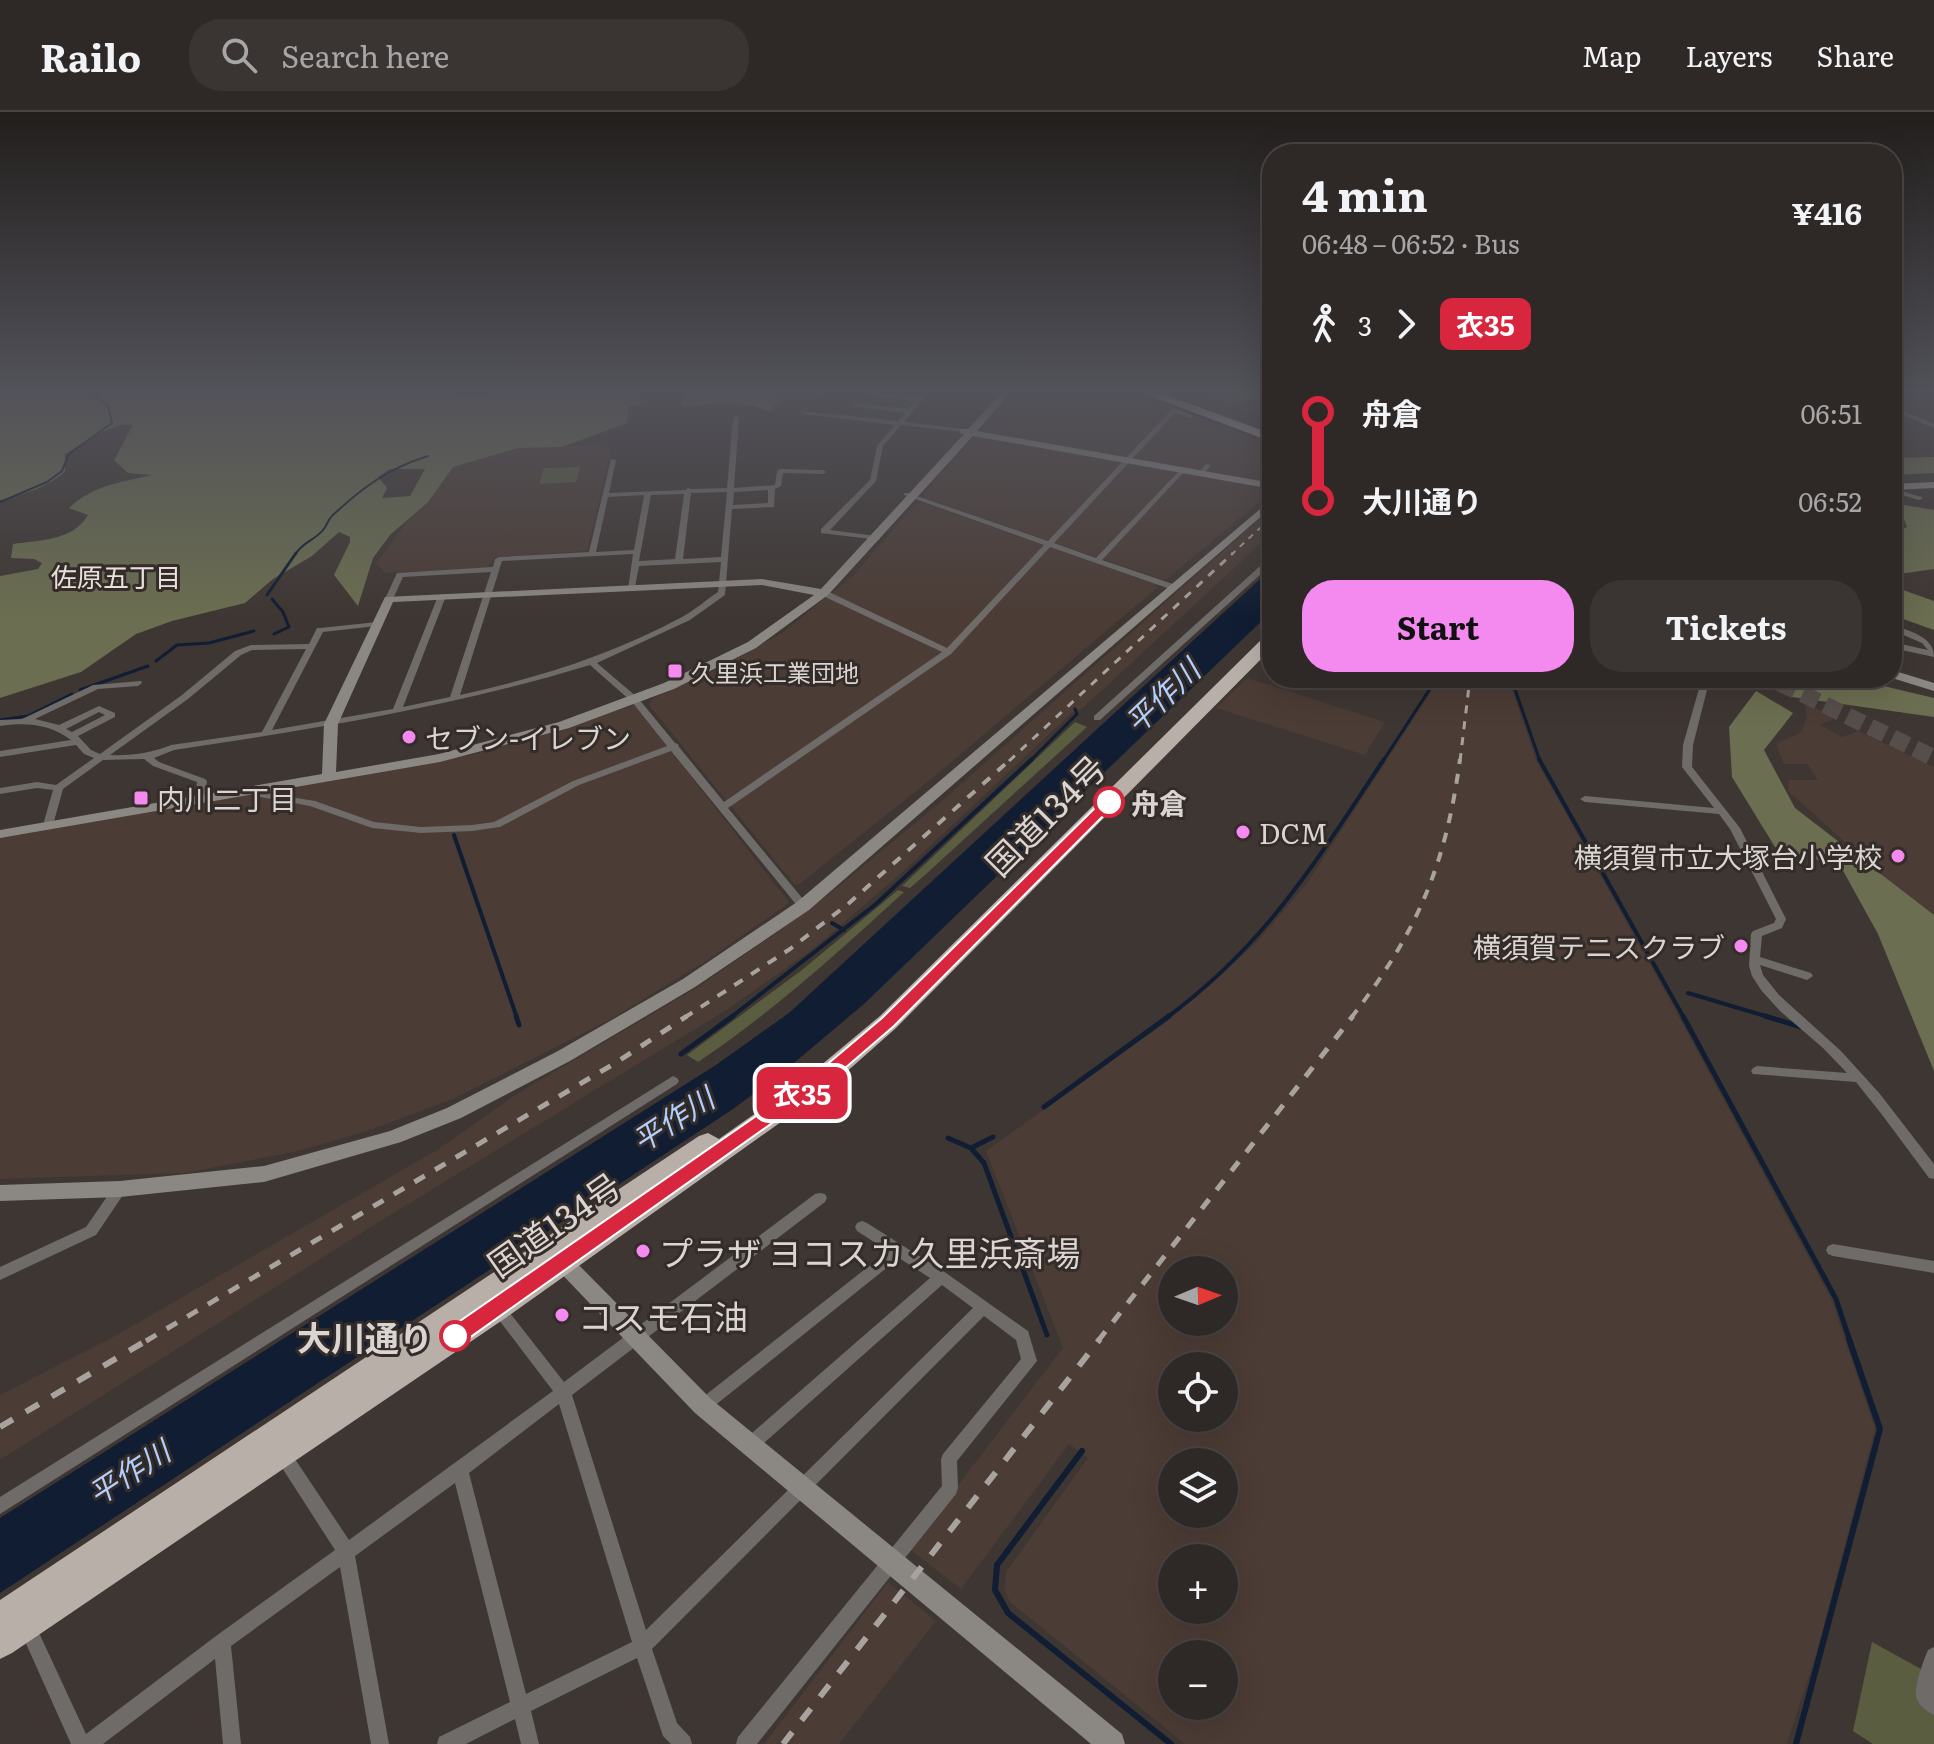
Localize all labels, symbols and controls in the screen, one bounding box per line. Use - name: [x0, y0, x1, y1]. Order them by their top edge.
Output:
- search box: [189, 19, 749, 91]
- text: Railo: [40, 27, 141, 84]
- icon: search: [217, 33, 261, 77]
- text: Search here: [281, 33, 449, 77]
- text: Map: [1582, 34, 1641, 76]
- text: Layers: [1685, 34, 1772, 76]
- text: Share: [1816, 34, 1894, 76]
- text: 4 min: [1302, 160, 1428, 226]
- text: ¥416: [1792, 190, 1862, 234]
- text: 06:48 – 06:52 · Bus: [1302, 223, 1519, 262]
- icon: walk: [1302, 302, 1346, 346]
- icon: forward: [1384, 302, 1428, 346]
- text: 衣35: [1456, 303, 1515, 345]
- text: 3: [1358, 305, 1372, 344]
- text: 舟倉: [1362, 390, 1422, 434]
- text: 06:51: [1801, 393, 1862, 432]
- text: 大川通り: [1362, 478, 1482, 522]
- text: 06:52: [1798, 481, 1862, 520]
- district label: 佐原五丁目: [51, 556, 181, 595]
- button: Start: [1302, 580, 1574, 672]
- button: Tickets: [1590, 580, 1862, 672]
- water label: 平作川: [1113, 646, 1211, 742]
- place label: 久里浜工業団地: [691, 654, 859, 689]
- marker: 久里浜工業団地: [666, 662, 684, 680]
- place label: セブン-イレブン: [425, 716, 631, 758]
- marker: セブン-イレブン: [400, 728, 418, 746]
- street label: 国道134号: [972, 742, 1116, 886]
- place label: 内川二丁目: [157, 777, 297, 819]
- place label: 舟倉: [1131, 781, 1187, 823]
- marker: 舟倉: [1094, 787, 1124, 817]
- marker: 内川二丁目: [132, 789, 150, 807]
- place label: DCM: [1259, 811, 1328, 853]
- marker: DCM: [1234, 823, 1252, 841]
- place label: 横須賀市立大塚台小学校: [1574, 835, 1882, 877]
- marker: 横須賀市立大塚台小学校: [1889, 847, 1907, 865]
- place label: 横須賀テニスクラブ: [1473, 925, 1725, 967]
- marker: 横須賀テニスクラブ: [1732, 937, 1750, 955]
- line badge: 衣35: [756, 1067, 848, 1119]
- text: 衣35: [773, 1072, 831, 1114]
- water label: 平作川: [622, 1073, 724, 1161]
- street label: 国道134号: [476, 1159, 630, 1287]
- place label: プラザ ヨコスカ 久里浜斎場: [659, 1226, 1081, 1276]
- marker: プラザ ヨコスカ 久里浜斎場: [634, 1242, 652, 1260]
- north arrow: [1158, 1256, 1238, 1336]
- map controls: [1158, 1256, 1238, 1720]
- place label: コスモ石油: [578, 1290, 748, 1340]
- marker: コスモ石油: [553, 1306, 571, 1324]
- place label: 大川通り: [297, 1311, 433, 1361]
- marker: 大川通り: [440, 1321, 470, 1351]
- button: locate: [1158, 1352, 1238, 1432]
- water label: 平作川: [78, 1426, 180, 1514]
- button: layers: [1158, 1448, 1238, 1528]
- button: +: [1158, 1544, 1238, 1624]
- button: −: [1158, 1640, 1238, 1720]

